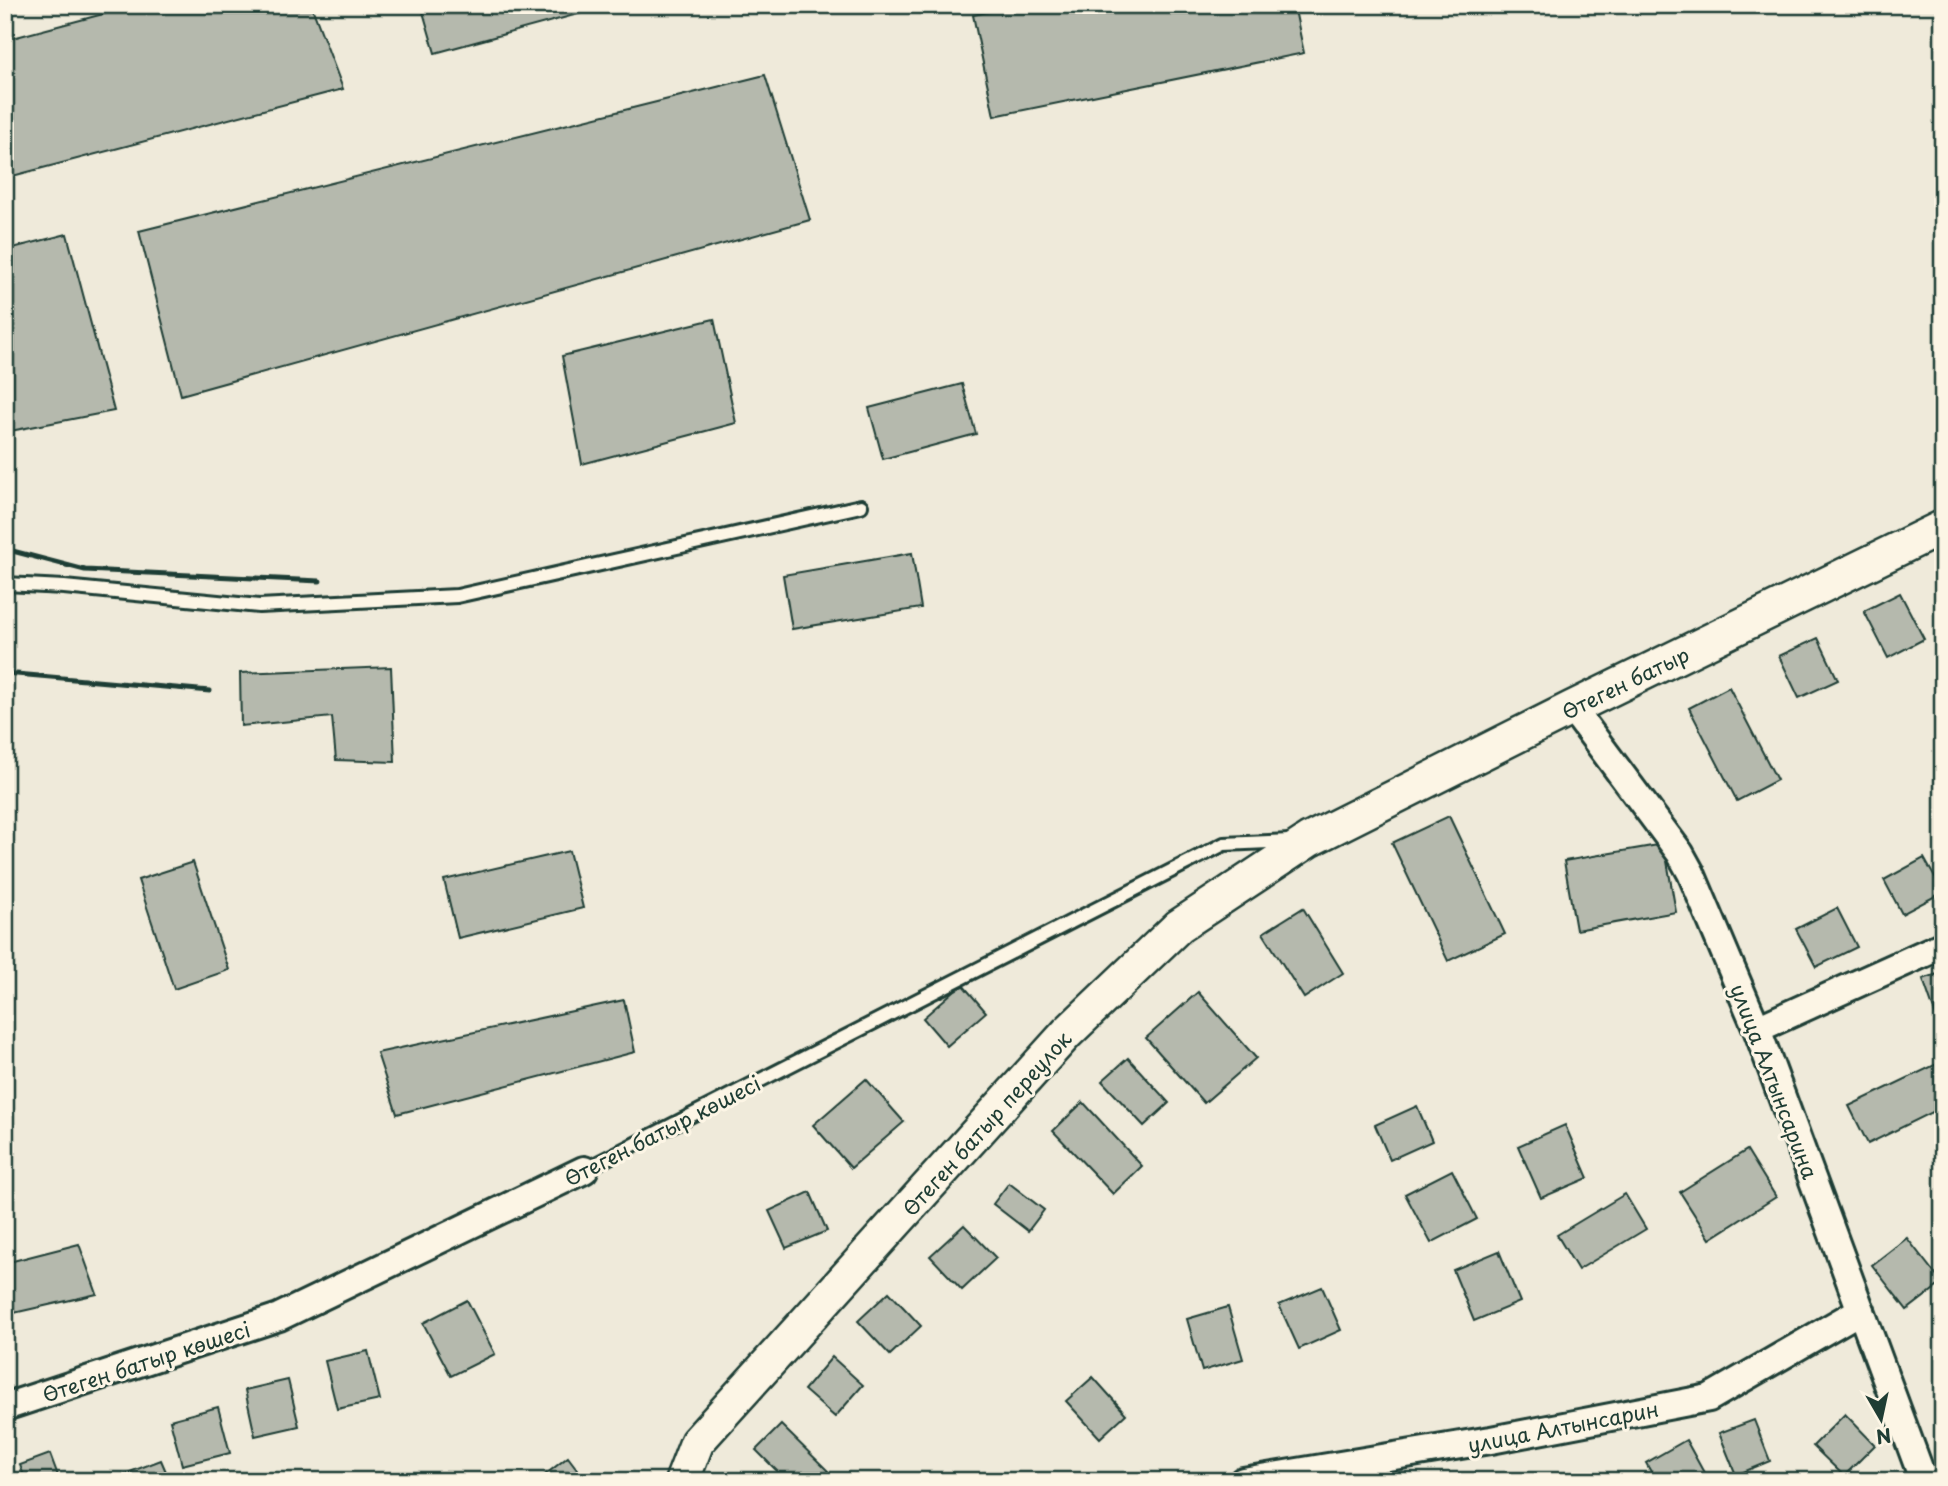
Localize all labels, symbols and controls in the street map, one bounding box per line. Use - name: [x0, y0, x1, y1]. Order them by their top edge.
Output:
- street label: Өтеген батыр: [1556, 637, 1694, 727]
- street label: улица Алтынсарина: [1723, 979, 1827, 1184]
- street label: Өтеген батыр переулок: [894, 1023, 1078, 1223]
- street label: Өтеген батыр көшесі: [558, 1066, 766, 1194]
- street label: Өтеген батыр көшесі: [38, 1312, 254, 1410]
- north arrow: [1846, 1384, 1916, 1454]
- street label: улица Алтынсарин: [1465, 1392, 1661, 1460]
- text: N: [1874, 1422, 1893, 1452]

